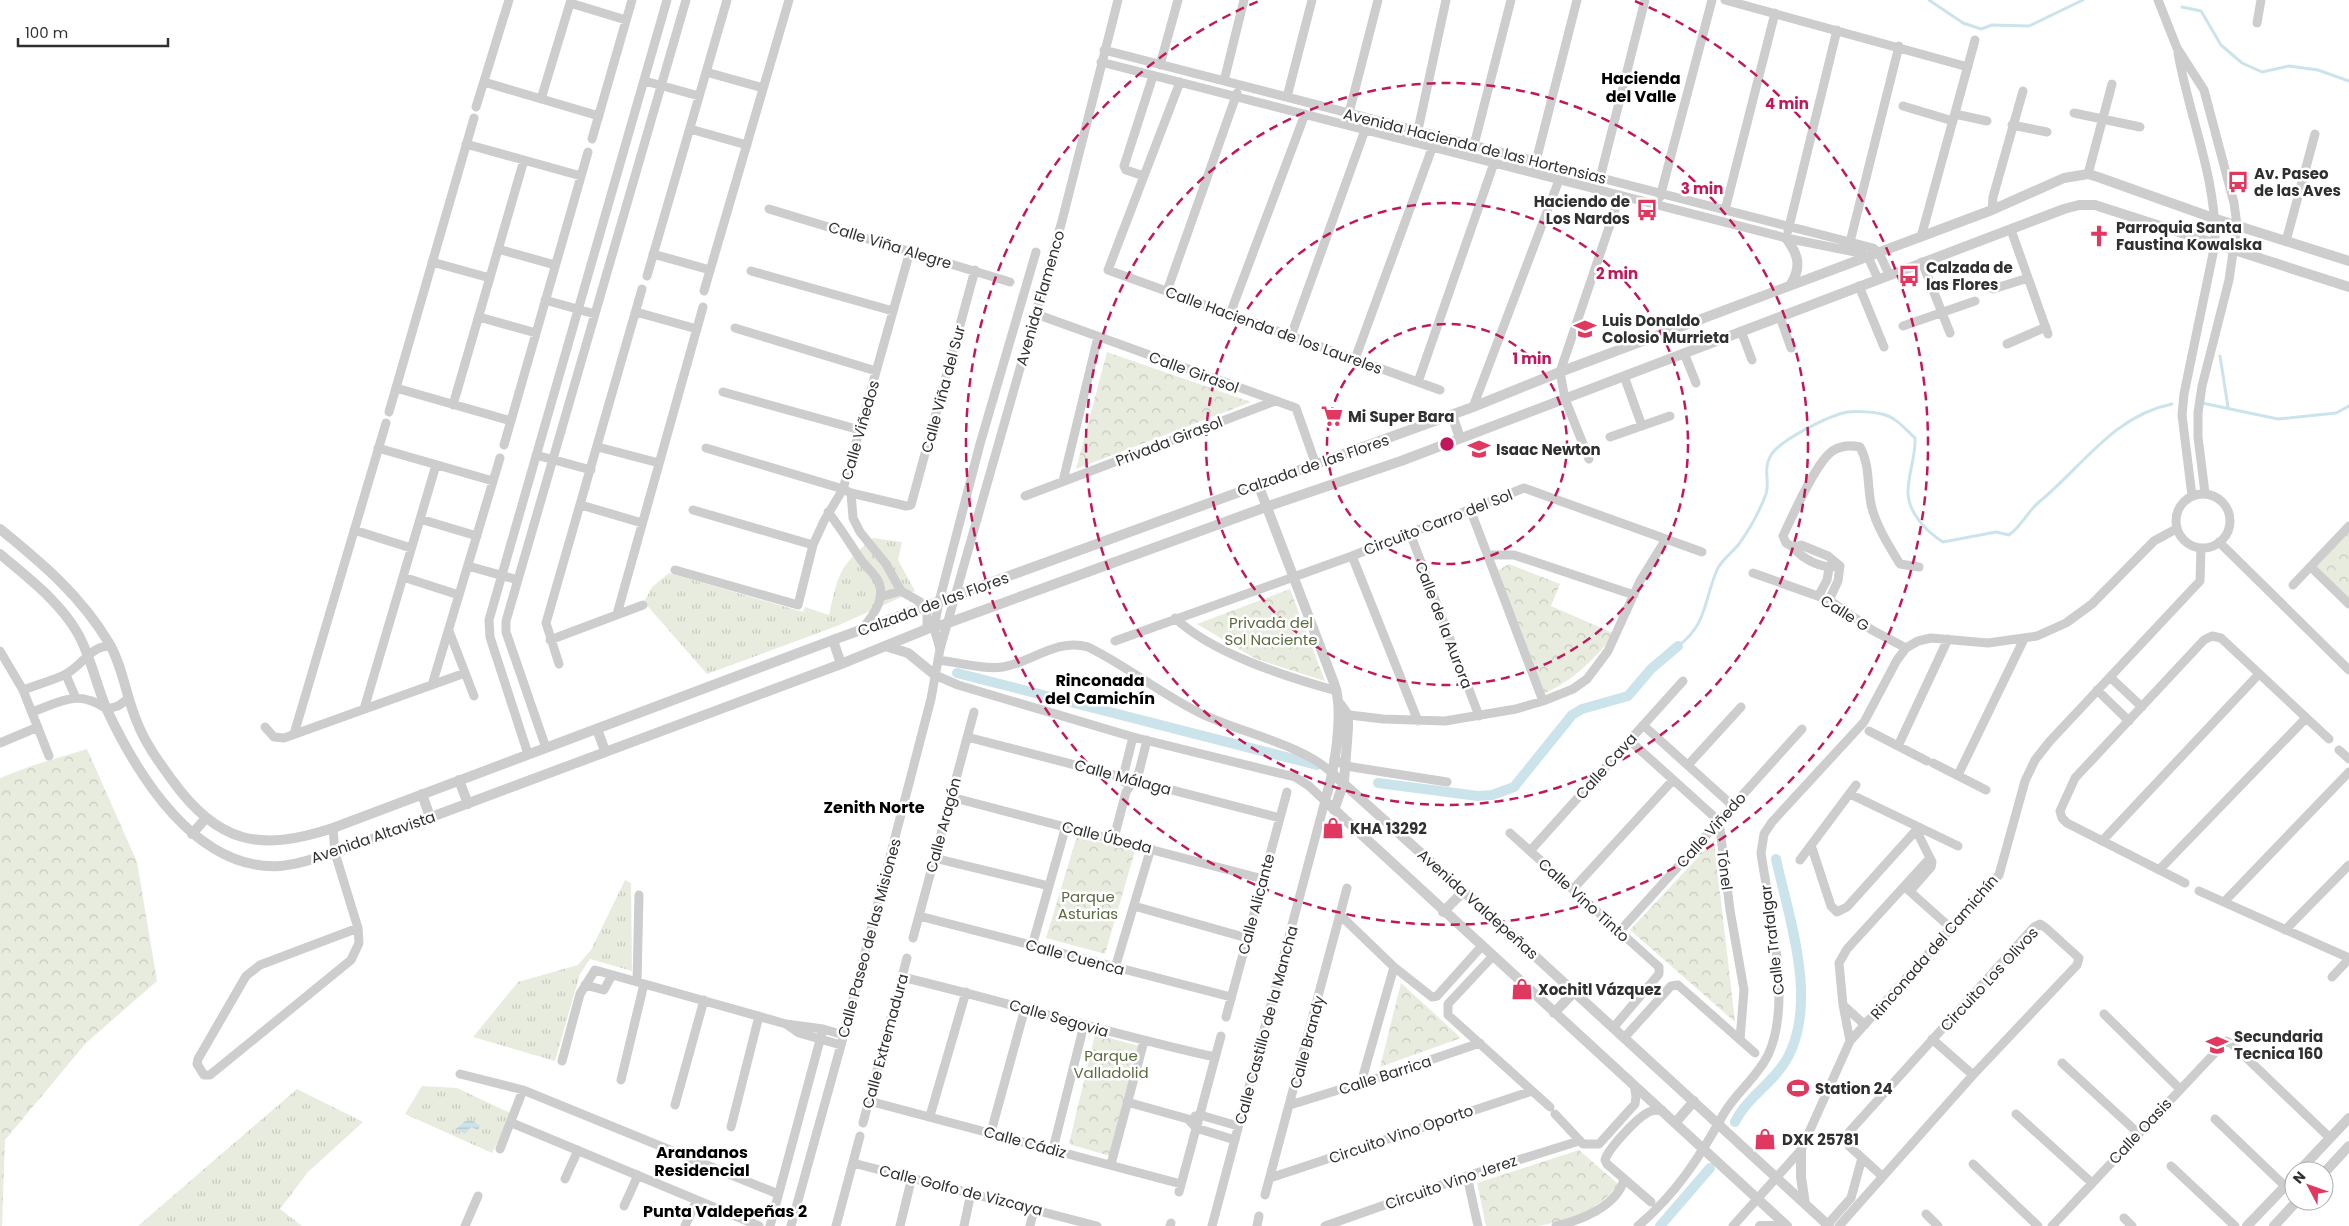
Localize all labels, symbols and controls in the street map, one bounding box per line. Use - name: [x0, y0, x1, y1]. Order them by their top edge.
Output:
- scale bar: [18, 15, 168, 47]
- text: 100 m: [25, 22, 68, 43]
- district label: Hacienda del Valle: [1601, 67, 1681, 108]
- text: 4 min: [1765, 93, 1809, 114]
- street label: Avenida Hacienda de las Hortensias: [1341, 103, 1609, 189]
- place label: Av. Paseo de las Aves: [2254, 163, 2341, 201]
- bus stop icon: Av. Paseo de las Aves: [2225, 169, 2251, 195]
- text: 3 min: [1681, 178, 1723, 199]
- place label: Haciendo de Los Nardos: [1534, 191, 1630, 229]
- bus stop icon: Haciendo de Los Nardos: [1634, 197, 1660, 223]
- street label: Calle Viña Alegre: [826, 216, 954, 274]
- place label: Parroquia Santa Faustina Kowalska: [2116, 217, 2262, 255]
- church icon: Parroquia Santa Faustina Kowalska: [2086, 223, 2112, 249]
- street label: Avenida Flamenco: [1011, 228, 1069, 368]
- place label: Calzada de las Flores: [1926, 257, 2013, 295]
- text: 2 min: [1596, 263, 1638, 284]
- bus stop icon: Calzada de las Flores: [1896, 263, 1922, 289]
- street label: Calle Hacienda de los Laureles: [1163, 281, 1386, 379]
- place label: Luis Donaldo Colosio Murrieta: [1602, 310, 1729, 348]
- school or university icon: Luis Donaldo Colosio Murrieta: [1572, 316, 1598, 342]
- street label: Calle Viña del Sur: [916, 323, 970, 455]
- street label: Calle Girasol: [1146, 346, 1242, 398]
- text: 1 min: [1512, 348, 1552, 369]
- street label: Calle Viñedos: [836, 378, 884, 482]
- supermarket icon: Mi Super Bara: [1319, 403, 1345, 429]
- place label: Mi Super Bara: [1348, 406, 1454, 427]
- street label: Privada Girasol: [1112, 411, 1226, 471]
- street label: Calzada de las Flores: [1234, 429, 1392, 501]
- centre of rings: [1438, 435, 1456, 453]
- school or university icon: Isaac Newton: [1466, 436, 1492, 462]
- place label: Isaac Newton: [1496, 439, 1601, 460]
- street label: Circuito Carro del Sol: [1360, 484, 1516, 560]
- street label: Calle de la Aurora: [1410, 559, 1478, 691]
- street label: Calzada de las Flores: [855, 567, 1012, 641]
- street label: Calle G: [1817, 590, 1874, 636]
- park label: Privada del Sol Naciente: [1224, 612, 1318, 650]
- district label: Rinconada del Camichín: [1045, 669, 1155, 710]
- street label: Calle Cava: [1571, 728, 1641, 804]
- street label: Calle Málaga: [1072, 754, 1174, 800]
- street label: Calle Aragón: [920, 775, 966, 875]
- street label: Calle Viñedo: [1671, 788, 1751, 872]
- district label: Zenith Norte: [824, 796, 925, 819]
- street label: Avenida Altavista: [308, 806, 438, 868]
- shop icon: KHA 13292: [1320, 815, 1346, 841]
- street label: Calle Úbeda: [1060, 816, 1154, 858]
- place label: KHA 13292: [1350, 818, 1427, 839]
- street label: Calle Paseo de las Misiones: [832, 836, 906, 1040]
- street label: Avenida Valdepeñas: [1413, 844, 1543, 964]
- street label: Tónel: [1712, 849, 1738, 891]
- street label: Calle Alicante: [1232, 851, 1280, 957]
- street label: Calle Vino Tinto: [1534, 853, 1634, 947]
- street label: Rinconada del Camichín: [1865, 870, 2003, 1024]
- street label: Calle Trafalgar: [1755, 883, 1789, 996]
- park label: Parque Asturias: [1058, 886, 1118, 924]
- street label: Circuito Los Olivos: [1935, 922, 2043, 1036]
- street label: Calle Castillo de la Mancha: [1229, 923, 1303, 1127]
- street label: Calle Cuenca: [1023, 934, 1127, 980]
- street label: Calle Extremadura: [857, 971, 913, 1111]
- shop icon: Xochitl Vázquez: [1509, 976, 1535, 1002]
- place label: Xochitl Vázquez: [1538, 979, 1661, 1000]
- street label: Calle Brandy: [1284, 993, 1330, 1091]
- street label: Calle Segovia: [1007, 994, 1111, 1042]
- place label: Secundaria Tecnica 160: [2234, 1026, 2323, 1064]
- school or university icon: Secundaria Tecnica 160: [2204, 1032, 2230, 1058]
- park label: Parque Valladolid: [1073, 1045, 1149, 1083]
- street label: Calle Barrica: [1336, 1050, 1434, 1100]
- sports icon: Station 24: [1785, 1075, 1811, 1101]
- place label: Station 24: [1815, 1078, 1893, 1099]
- street label: Calle Oasis: [2104, 1093, 2176, 1169]
- street label: Circuito Vino Oporto: [1326, 1099, 1476, 1169]
- street label: Calle Cádiz: [981, 1121, 1069, 1163]
- shop icon: DXK 25781: [1752, 1126, 1778, 1152]
- place label: DXK 25781: [1782, 1129, 1859, 1150]
- district label: Arandanos Residencial: [654, 1141, 750, 1182]
- street label: Circuito Vino Jerez: [1382, 1149, 1520, 1214]
- street label: Calle Golfo de Vizcaya: [877, 1160, 1045, 1220]
- north arrow: [2284, 1161, 2334, 1211]
- text: N: [2288, 1167, 2310, 1188]
- district label: Punta Valdepeñas 2: [643, 1200, 807, 1223]

